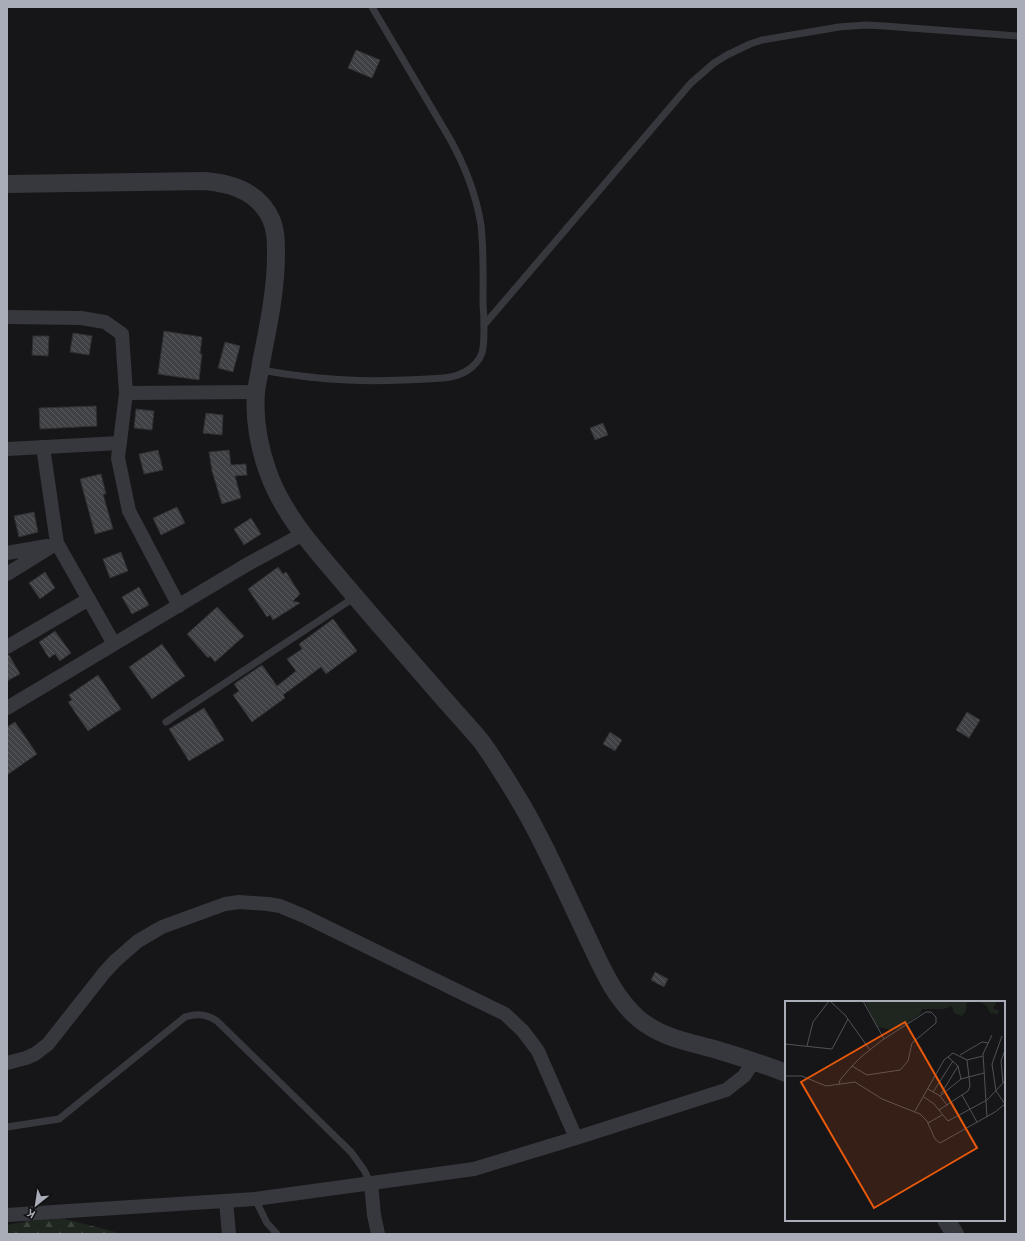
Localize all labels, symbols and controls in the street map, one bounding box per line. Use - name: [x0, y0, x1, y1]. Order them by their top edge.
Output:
- inset map: [785, 1001, 1005, 1221]
- north arrow: [16, 1185, 56, 1225]
- text: K: [24, 1205, 38, 1221]

